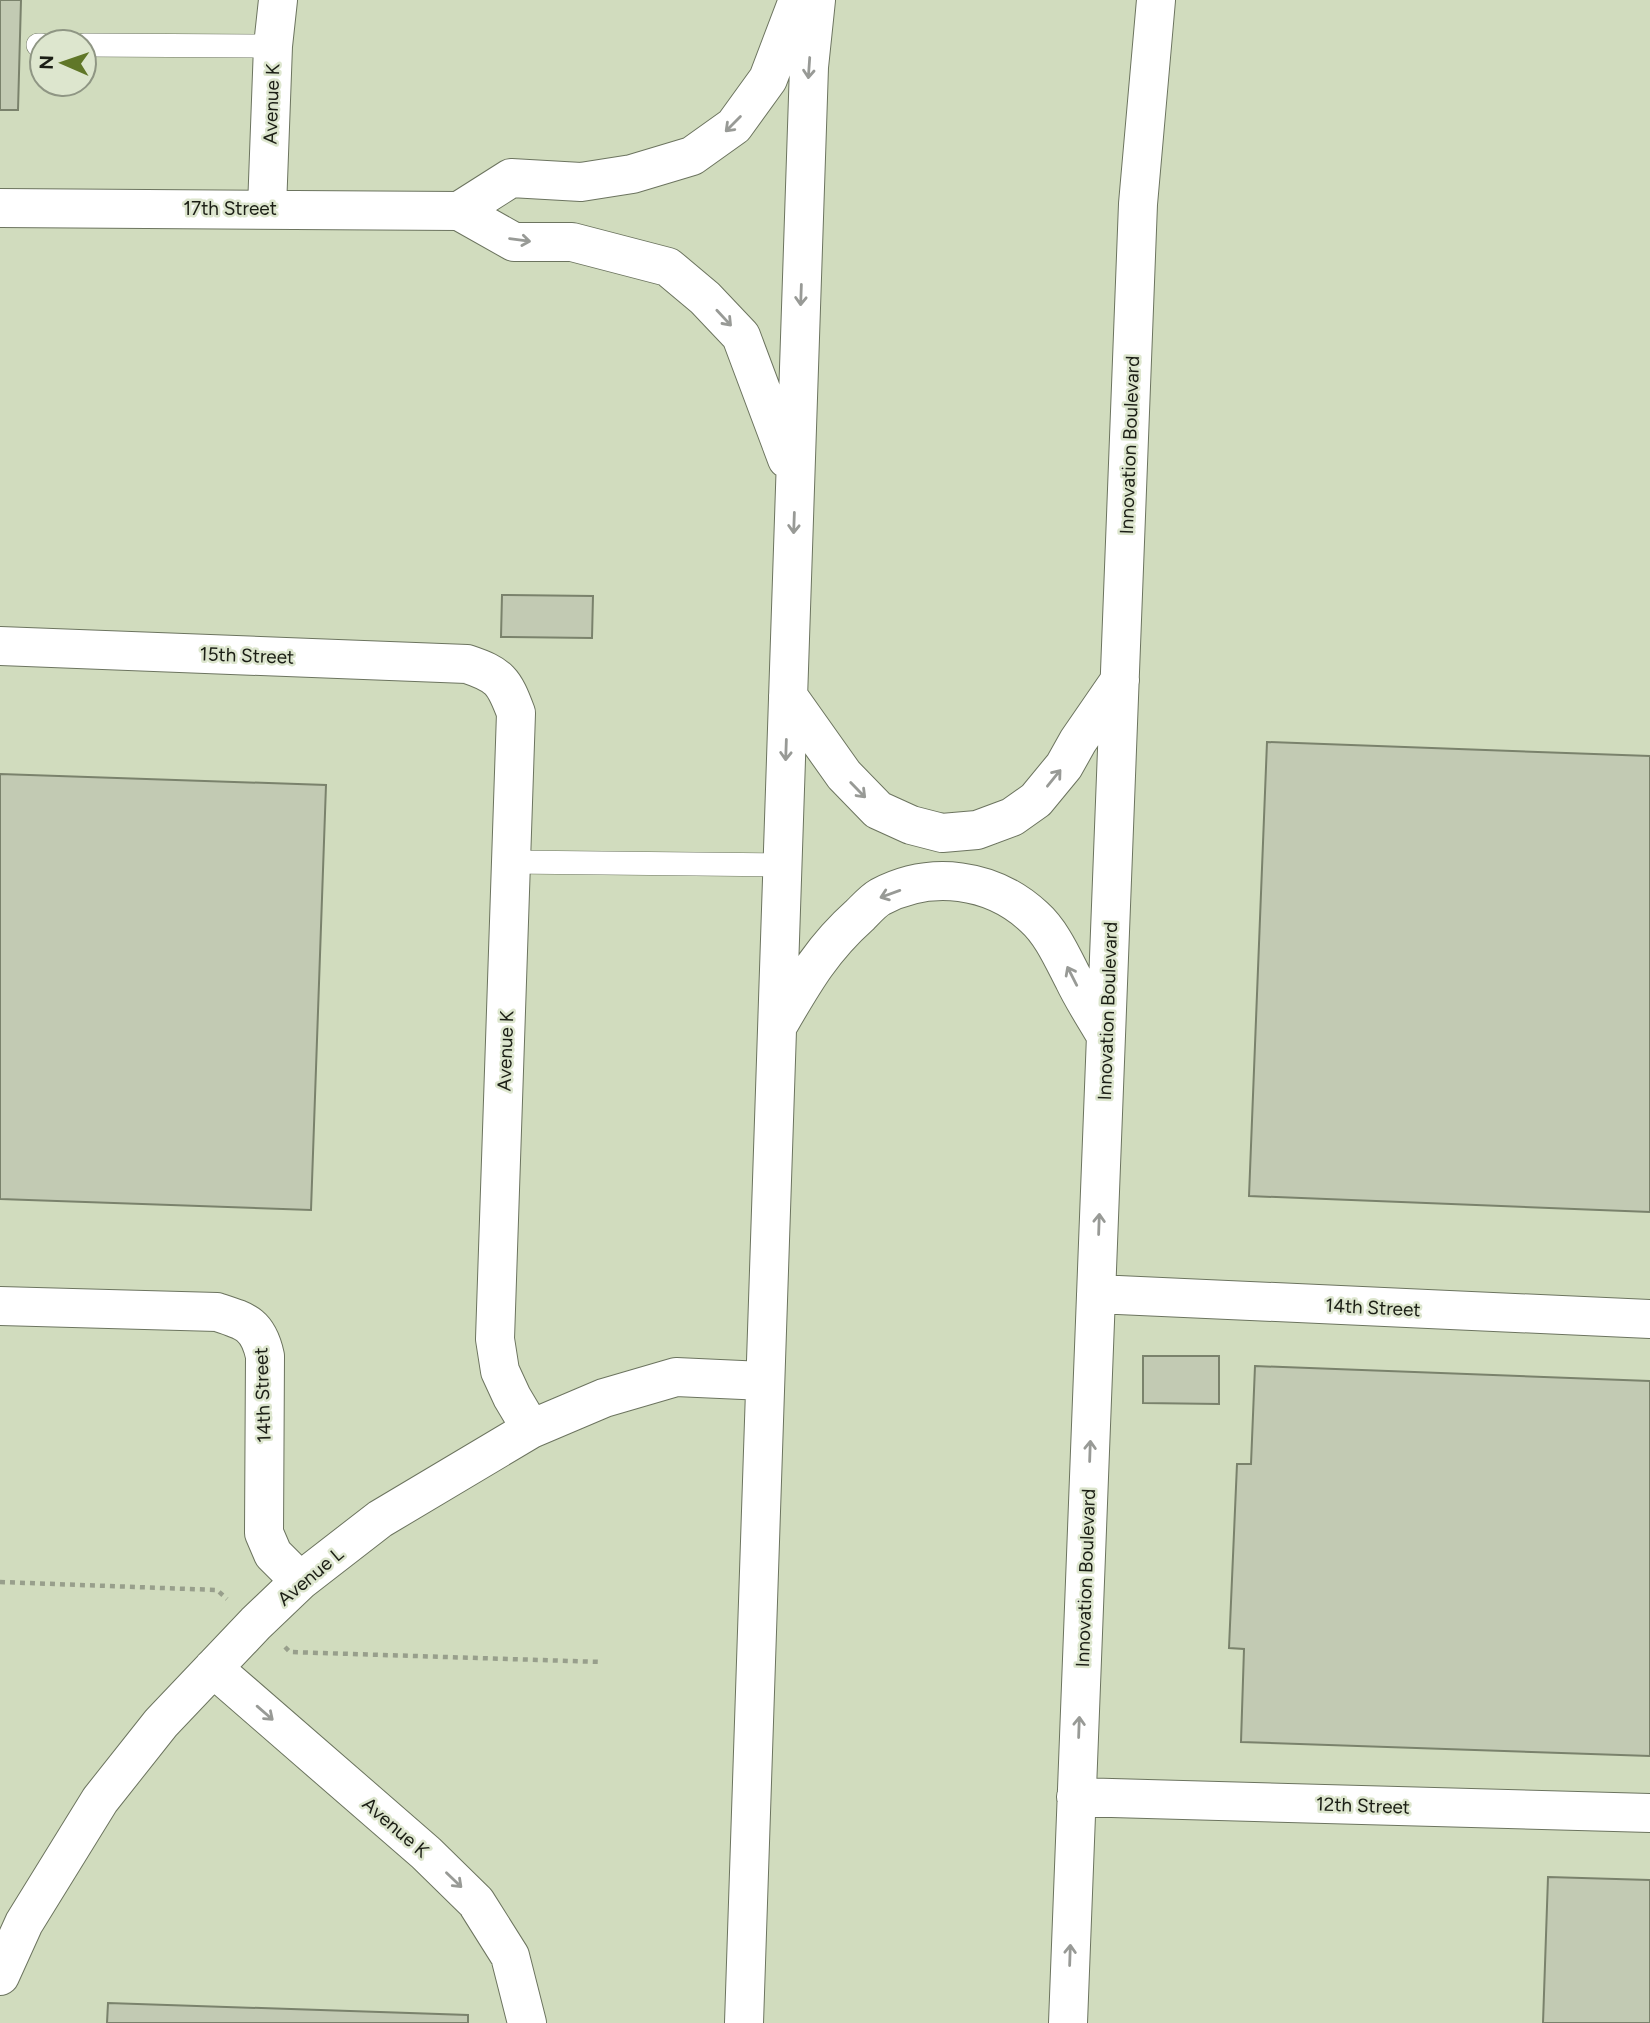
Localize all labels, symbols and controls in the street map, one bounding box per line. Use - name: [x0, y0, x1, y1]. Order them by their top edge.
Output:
- north arrow: [28, 28, 98, 98]
- text: N: [35, 55, 58, 70]
- one-way arrow: [802, 56, 815, 79]
- street label: Avenue K: [259, 63, 284, 145]
- one-way arrow: [725, 115, 742, 132]
- street label: 17th Street: [183, 197, 277, 220]
- one-way arrow: [508, 234, 530, 247]
- one-way arrow: [795, 283, 808, 306]
- one-way arrow: [715, 309, 732, 326]
- street label: Innovation Boulevard: [1115, 355, 1144, 535]
- one-way arrow: [787, 511, 800, 534]
- street label: 15th Street: [199, 642, 295, 669]
- one-way arrow: [780, 738, 793, 761]
- one-way arrow: [1046, 769, 1062, 787]
- one-way arrow: [849, 781, 866, 798]
- one-way arrow: [879, 889, 901, 901]
- street label: Innovation Boulevard: [1093, 921, 1122, 1101]
- one-way arrow: [1065, 967, 1079, 987]
- street label: Avenue K: [493, 1010, 518, 1092]
- one-way arrow: [1093, 1213, 1106, 1236]
- street label: 14th Street: [1325, 1294, 1421, 1321]
- street label: 14th Street: [249, 1347, 276, 1443]
- one-way arrow: [1084, 1440, 1097, 1463]
- street label: Innovation Boulevard: [1071, 1488, 1100, 1668]
- street label: Avenue L: [273, 1542, 348, 1611]
- one-way arrow: [255, 1705, 273, 1721]
- one-way arrow: [1073, 1716, 1086, 1739]
- street label: Avenue K: [358, 1792, 434, 1863]
- street label: 12th Street: [1316, 1792, 1410, 1819]
- one-way arrow: [445, 1871, 462, 1888]
- one-way arrow: [1064, 1944, 1077, 1967]

